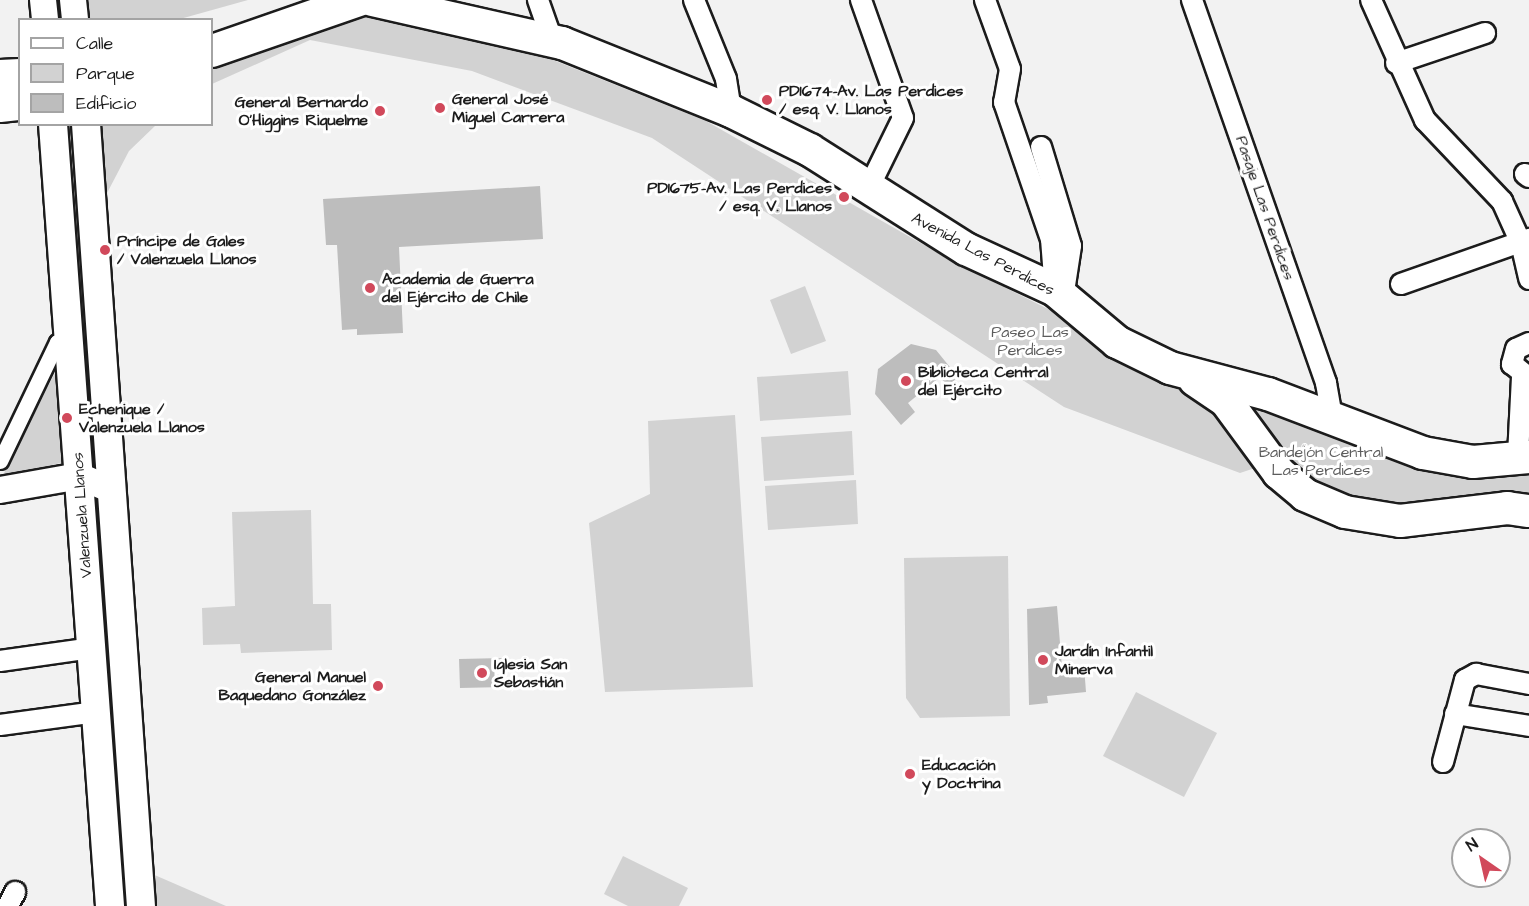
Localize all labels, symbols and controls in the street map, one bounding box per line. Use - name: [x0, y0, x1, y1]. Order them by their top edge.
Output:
- legend: [18, 18, 213, 126]
- text: Calle: [76, 31, 113, 56]
- text: Parque: [76, 61, 135, 86]
- place label: PD1674-Av. Las Perdices / esq. V. Llanos: [779, 81, 963, 119]
- place label: General José Miguel Carrera: [452, 89, 564, 127]
- text: Edificio: [76, 91, 136, 116]
- place label: General Bernardo O’Higgins Riquelme: [235, 92, 368, 130]
- marker: PD1674-Av. Las Perdices / esq. V. Llanos: [760, 93, 774, 107]
- marker: General José Miguel Carrera: [433, 101, 447, 115]
- marker: General Bernardo O’Higgins Riquelme: [373, 104, 387, 118]
- street label: Pasaje Las Perdices: [1231, 133, 1299, 283]
- place label: PD1675-Av. Las Perdices / esq. V. Llanos: [647, 178, 832, 216]
- marker: PD1675-Av. Las Perdices / esq. V. Llanos: [837, 190, 851, 204]
- street label: Avenida Las Perdices: [908, 208, 1058, 300]
- place label: Príncipe de Gales / Valenzuela Llanos: [117, 231, 257, 269]
- marker: Príncipe de Gales / Valenzuela Llanos: [98, 243, 112, 257]
- place label: Academia de Guerra del Ejército de Chile: [382, 269, 534, 307]
- marker: Academia de Guerra del Ejército de Chile: [363, 281, 377, 295]
- park label: Paseo Las Perdices: [991, 322, 1069, 360]
- place label: Biblioteca Central del Ejército: [918, 362, 1048, 400]
- marker: Biblioteca Central del Ejército: [899, 374, 913, 388]
- place label: Echenique / Valenzuela Llanos: [79, 399, 205, 437]
- marker: Echenique / Valenzuela Llanos: [60, 411, 74, 425]
- park label: Bandejón Central Las Perdices: [1259, 442, 1383, 480]
- street label: Valenzuela Llanos: [68, 452, 96, 578]
- place label: Jardín Infantil Minerva: [1055, 641, 1153, 679]
- marker: Jardín Infantil Minerva: [1036, 653, 1050, 667]
- place label: Iglesia San Sebastián: [494, 654, 567, 692]
- marker: Iglesia San Sebastián: [475, 666, 489, 680]
- place label: General Manuel Baquedano González: [219, 667, 366, 705]
- marker: General Manuel Baquedano González: [371, 679, 385, 693]
- place label: Educación y Doctrina: [922, 755, 1001, 793]
- marker: Educación y Doctrina: [903, 767, 917, 781]
- north arrow: [1451, 828, 1511, 888]
- text: N: [1462, 833, 1482, 857]

